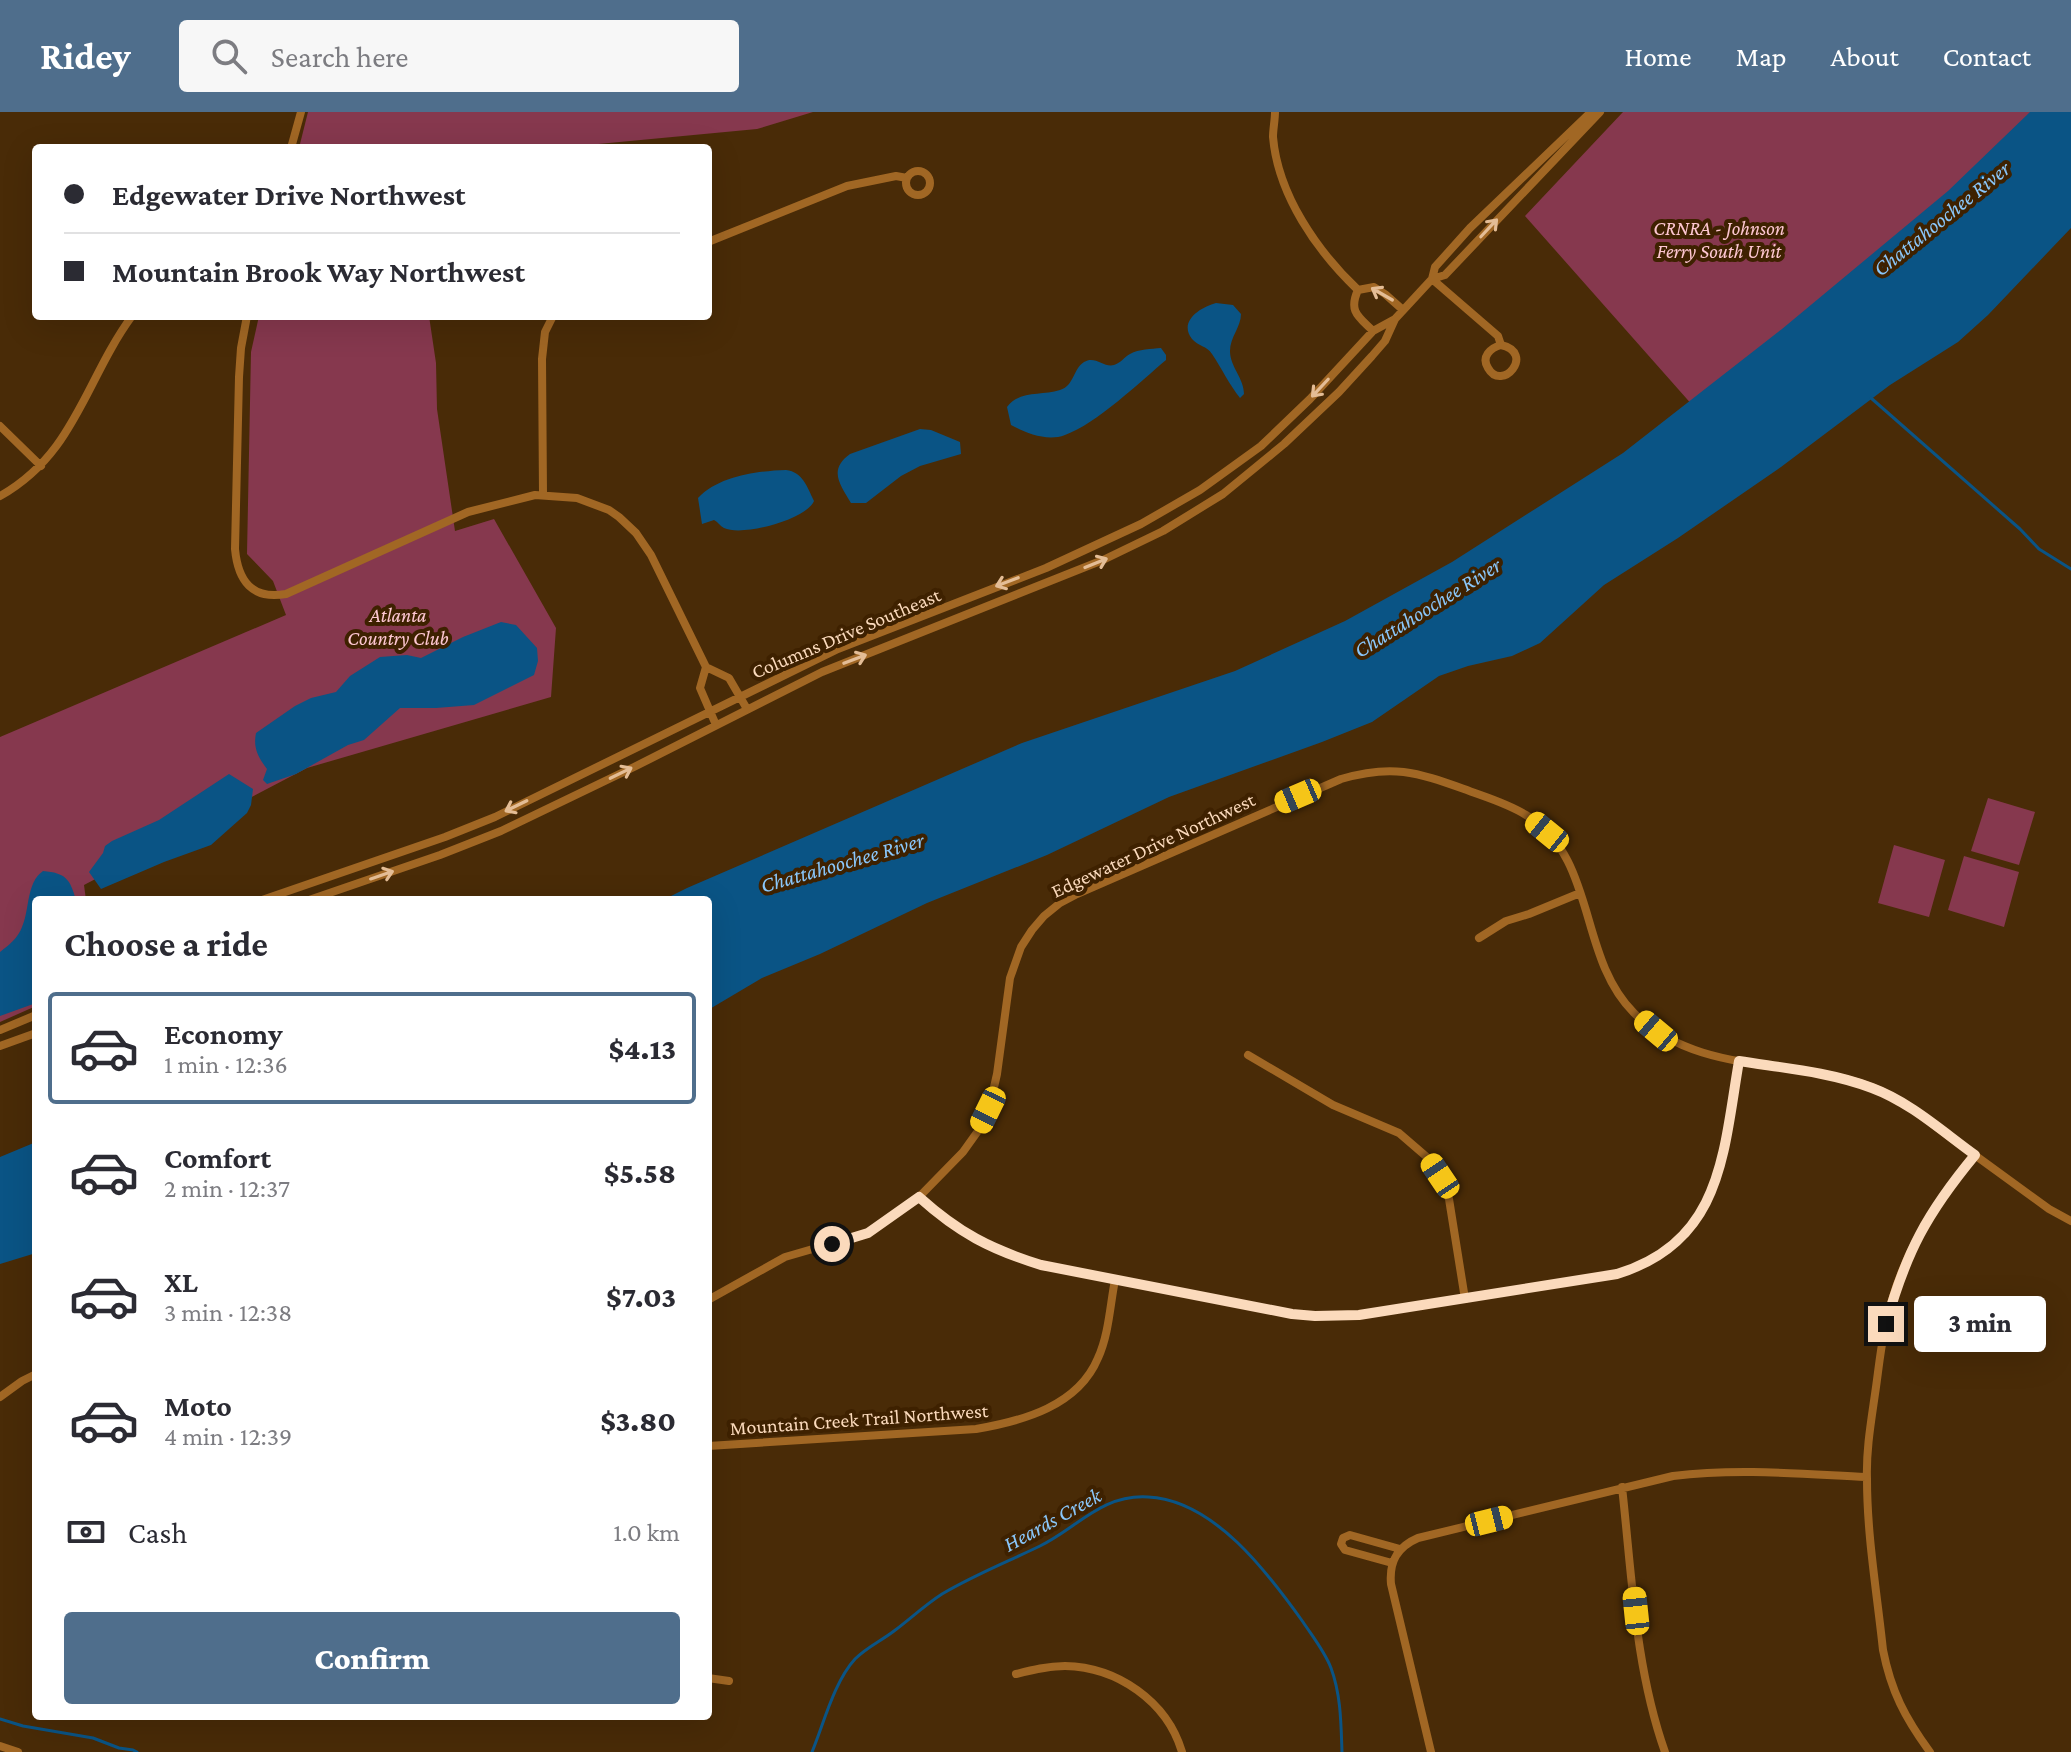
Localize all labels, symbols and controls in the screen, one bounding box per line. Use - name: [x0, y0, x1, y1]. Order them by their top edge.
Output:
- search box: [179, 20, 739, 92]
- icon: search: [207, 34, 251, 78]
- text: Ridey: [40, 35, 131, 77]
- text: Search here: [271, 40, 409, 73]
- text: Home: [1625, 41, 1692, 72]
- text: Map: [1736, 41, 1787, 72]
- text: About: [1831, 41, 1899, 72]
- text: Contact: [1943, 41, 2031, 72]
- water label: Chattahoochee River: [1868, 155, 2016, 281]
- text: Edgewater Drive Northwest: [112, 178, 466, 211]
- park label: CRNRA - Johnson Ferry South Unit: [1653, 217, 1785, 263]
- one-way arrow: [1479, 219, 1498, 239]
- text: Mountain Brook Way Northwest: [112, 255, 525, 288]
- one-way arrow: [1370, 286, 1394, 302]
- one-way arrow: [1310, 378, 1329, 398]
- water label: Chattahoochee River: [1349, 551, 1507, 663]
- one-way arrow: [1083, 555, 1108, 569]
- one-way arrow: [995, 576, 1020, 590]
- street label: Columns Drive Southeast: [748, 583, 944, 683]
- park label: Atlanta Country Club: [347, 604, 449, 650]
- one-way arrow: [842, 651, 867, 665]
- one-way arrow: [609, 765, 633, 780]
- car: [1271, 776, 1325, 816]
- street label: Edgewater Drive Northwest: [1048, 788, 1259, 903]
- one-way arrow: [505, 799, 529, 814]
- car: [1521, 808, 1573, 856]
- water label: Chattahoochee River: [758, 827, 928, 898]
- one-way arrow: [370, 866, 395, 881]
- text: Choose a ride: [64, 924, 268, 964]
- car: [1630, 1006, 1682, 1056]
- icon: car: [68, 1012, 140, 1084]
- text: Economy: [164, 1017, 283, 1050]
- text: $4.13: [609, 1032, 676, 1065]
- text: 1 min · 12:36: [164, 1050, 288, 1079]
- car: [967, 1083, 1009, 1137]
- icon: car: [68, 1136, 140, 1208]
- text: Comfort: [164, 1141, 271, 1174]
- car: [1417, 1149, 1463, 1203]
- text: $5.58: [604, 1156, 676, 1189]
- text: 2 min · 12:37: [164, 1174, 290, 1203]
- route start: [814, 1226, 850, 1262]
- icon: car: [68, 1260, 140, 1332]
- text: XL: [164, 1265, 198, 1298]
- text: $7.03: [606, 1280, 676, 1313]
- callout: 3 min: [1914, 1296, 2046, 1352]
- text: 3 min · 12:38: [164, 1298, 292, 1327]
- route end: [1868, 1306, 1904, 1342]
- text: 3 min: [1948, 1309, 2012, 1338]
- icon: car: [68, 1384, 140, 1456]
- text: Moto: [164, 1389, 232, 1422]
- street label: Mountain Creek Trail Northwest: [729, 1399, 989, 1439]
- text: $3.80: [600, 1404, 676, 1437]
- text: 4 min · 12:39: [164, 1422, 292, 1451]
- water label: Heards Creek: [999, 1482, 1107, 1557]
- car: [1463, 1504, 1515, 1538]
- icon: cash: [64, 1510, 108, 1554]
- text: Cash: [128, 1516, 187, 1549]
- text: 1.0 km: [613, 1518, 680, 1547]
- car: [1622, 1586, 1650, 1636]
- button: Confirm: [64, 1612, 680, 1704]

